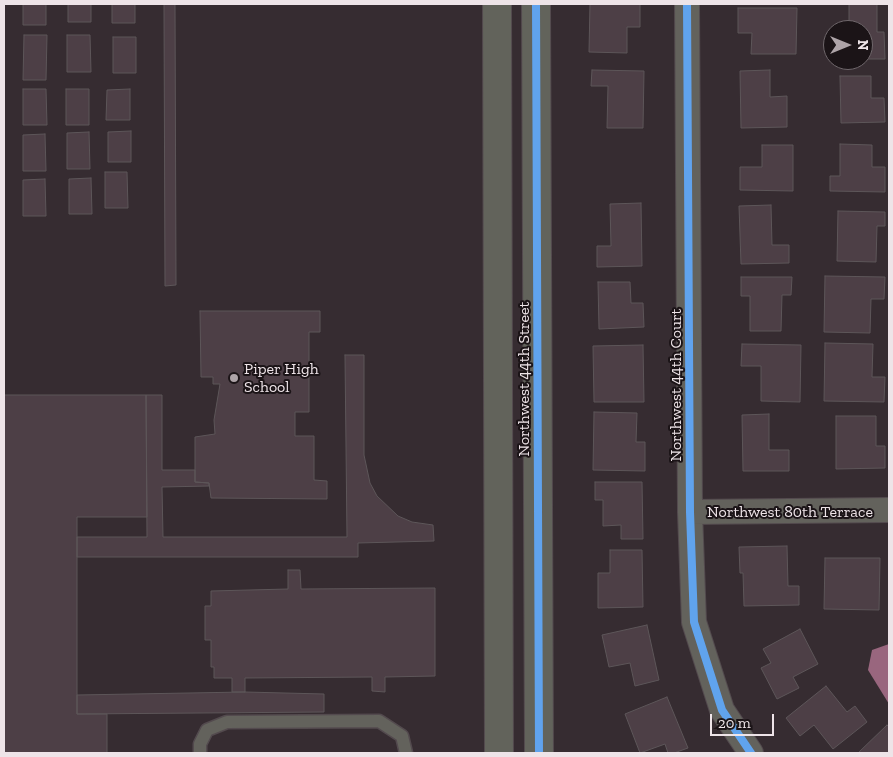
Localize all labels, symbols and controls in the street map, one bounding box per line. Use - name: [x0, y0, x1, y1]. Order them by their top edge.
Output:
- north arrow: [823, 20, 873, 70]
- text: N: [854, 40, 871, 50]
- street label: Northwest 44th Street: [514, 301, 534, 457]
- street label: Northwest 44th Court: [666, 308, 686, 462]
- place label: Piper High School: [244, 359, 319, 397]
- marker: Piper High School: [228, 372, 240, 384]
- street label: Northwest 80th Terrace: [707, 502, 873, 522]
- scale bar: [713, 704, 777, 736]
- text: 20 m: [718, 714, 751, 732]

